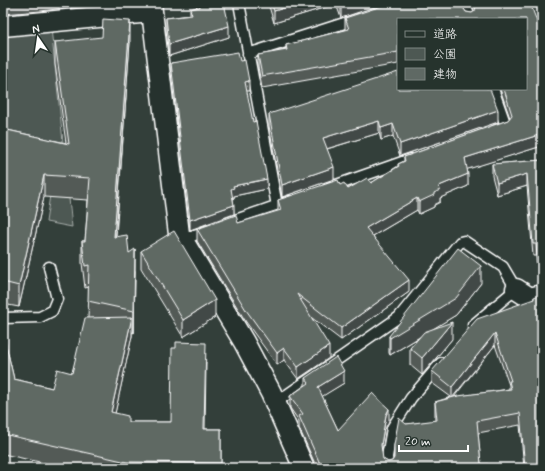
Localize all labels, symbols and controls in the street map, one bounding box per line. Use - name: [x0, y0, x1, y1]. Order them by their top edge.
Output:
- north arrow: [18, 18, 58, 58]
- legend: [397, 18, 527, 90]
- text: N: [31, 22, 41, 37]
- text: 道路: [433, 27, 457, 43]
- text: 公園: [433, 47, 457, 63]
- text: 建物: [433, 67, 457, 83]
- scale bar: [399, 427, 468, 453]
- text: 20 m: [405, 434, 431, 450]

